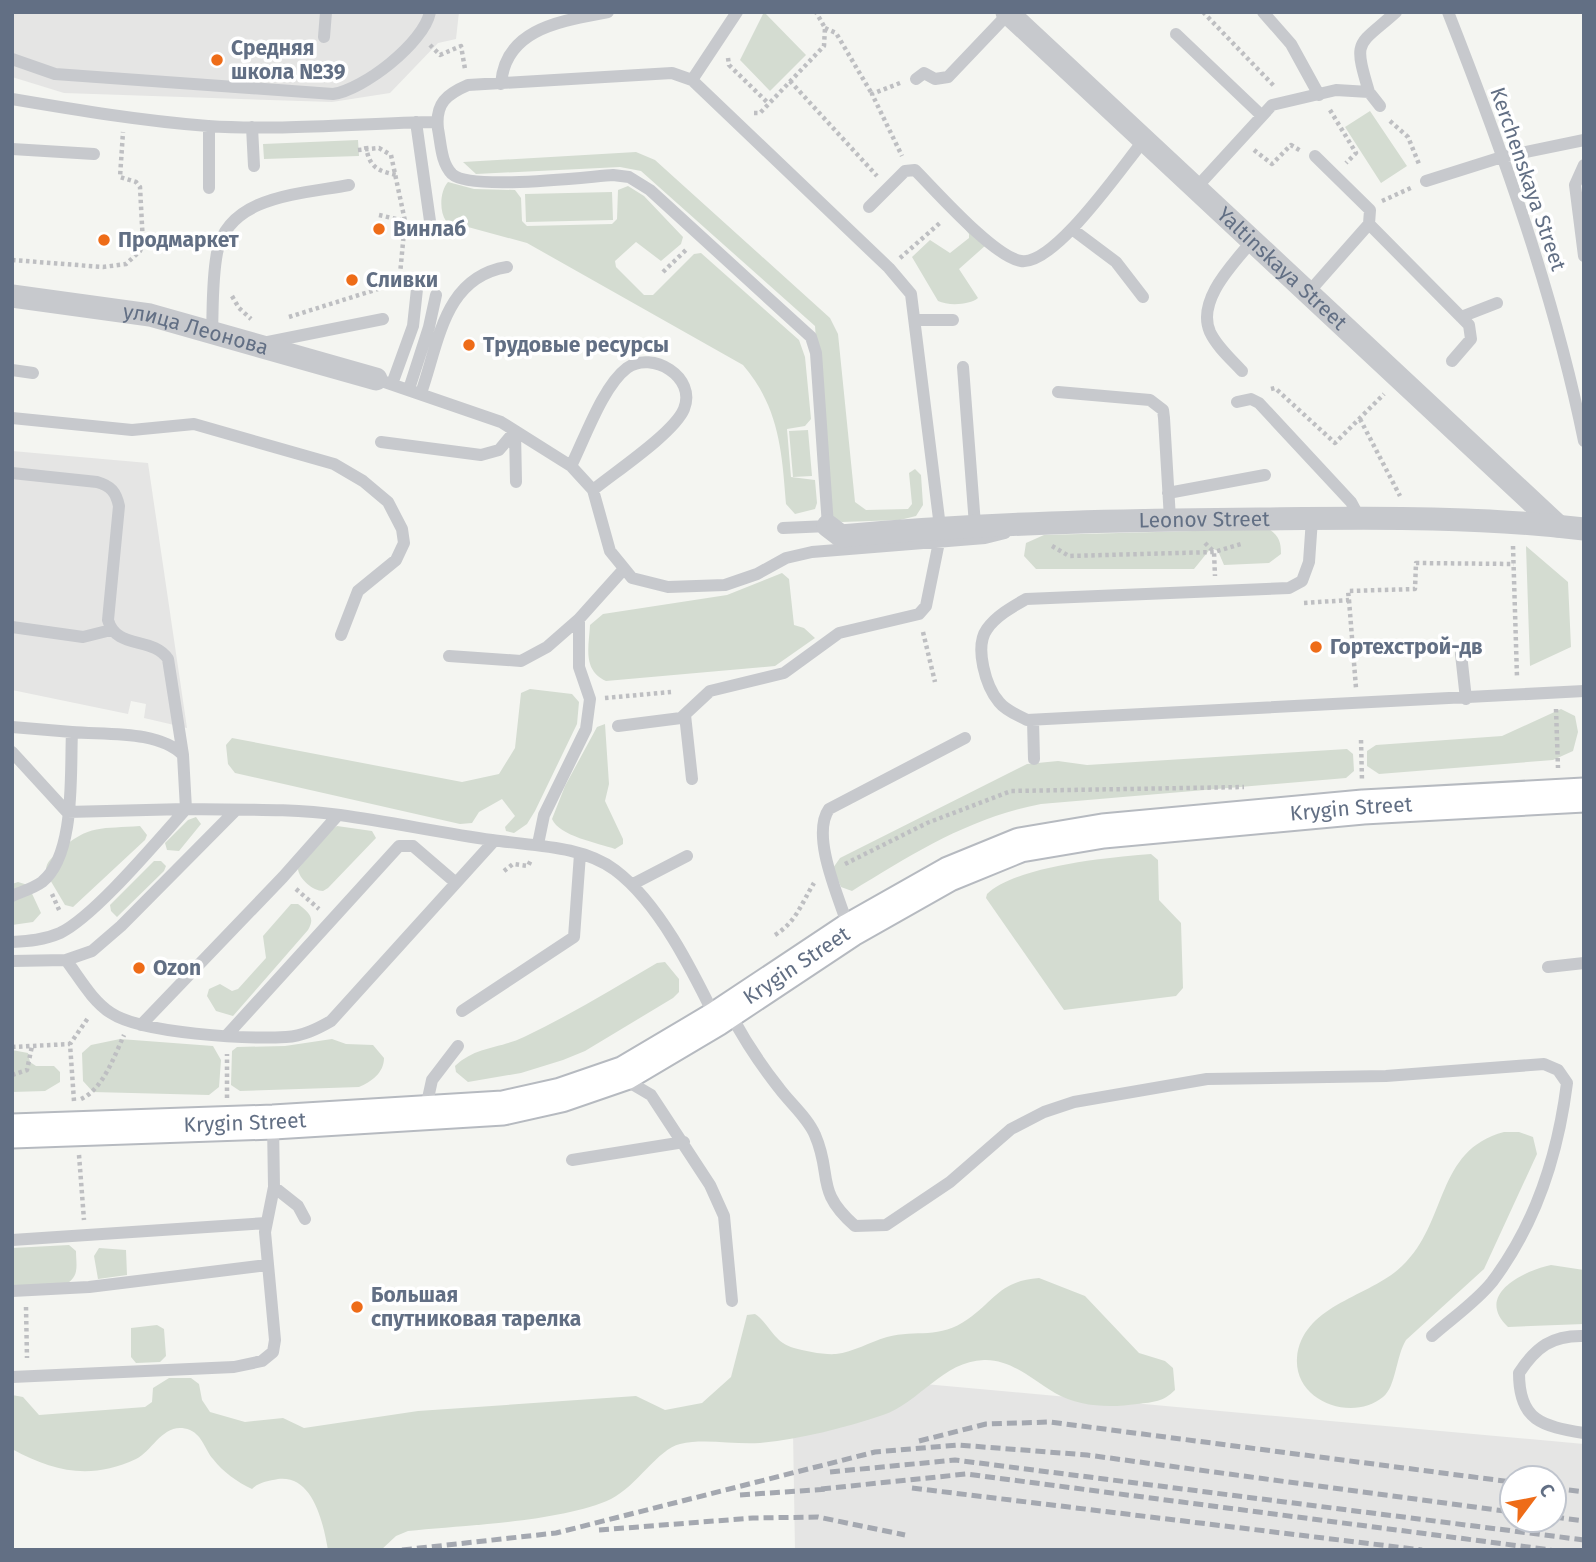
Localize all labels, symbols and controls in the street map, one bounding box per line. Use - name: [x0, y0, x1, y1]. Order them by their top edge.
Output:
- place label: Средняя школа №39: [231, 35, 346, 85]
- marker: Средняя школа №39: [209, 52, 225, 68]
- street label: Kerchenskaya Street: [1484, 84, 1572, 275]
- street label: Yaltinskaya Street: [1211, 201, 1353, 336]
- place label: Винлаб: [393, 216, 466, 242]
- marker: Винлаб: [371, 221, 387, 237]
- place label: Продмаркет: [118, 227, 240, 253]
- marker: Продмаркет: [96, 232, 112, 248]
- place label: Сливки: [366, 267, 438, 293]
- marker: Сливки: [344, 272, 360, 288]
- street label: улица Леонова: [121, 298, 271, 361]
- place label: Трудовые ресурсы: [483, 332, 669, 358]
- marker: Трудовые ресурсы: [461, 337, 477, 353]
- street label: Leonov Street: [1138, 506, 1270, 534]
- place label: Гортехстрой-дв: [1330, 634, 1483, 660]
- marker: Гортехстрой-дв: [1308, 639, 1324, 655]
- street label: Krygin Street: [1289, 791, 1413, 827]
- street label: Krygin Street: [738, 921, 855, 1010]
- place label: Ozon: [153, 955, 201, 981]
- marker: Ozon: [131, 960, 147, 976]
- street label: Krygin Street: [183, 1107, 307, 1138]
- place label: Большая спутниковая тарелка: [371, 1282, 581, 1332]
- marker: Большая спутниковая тарелка: [349, 1299, 365, 1315]
- north arrow: [1498, 1464, 1568, 1534]
- text: С: [1534, 1480, 1560, 1501]

